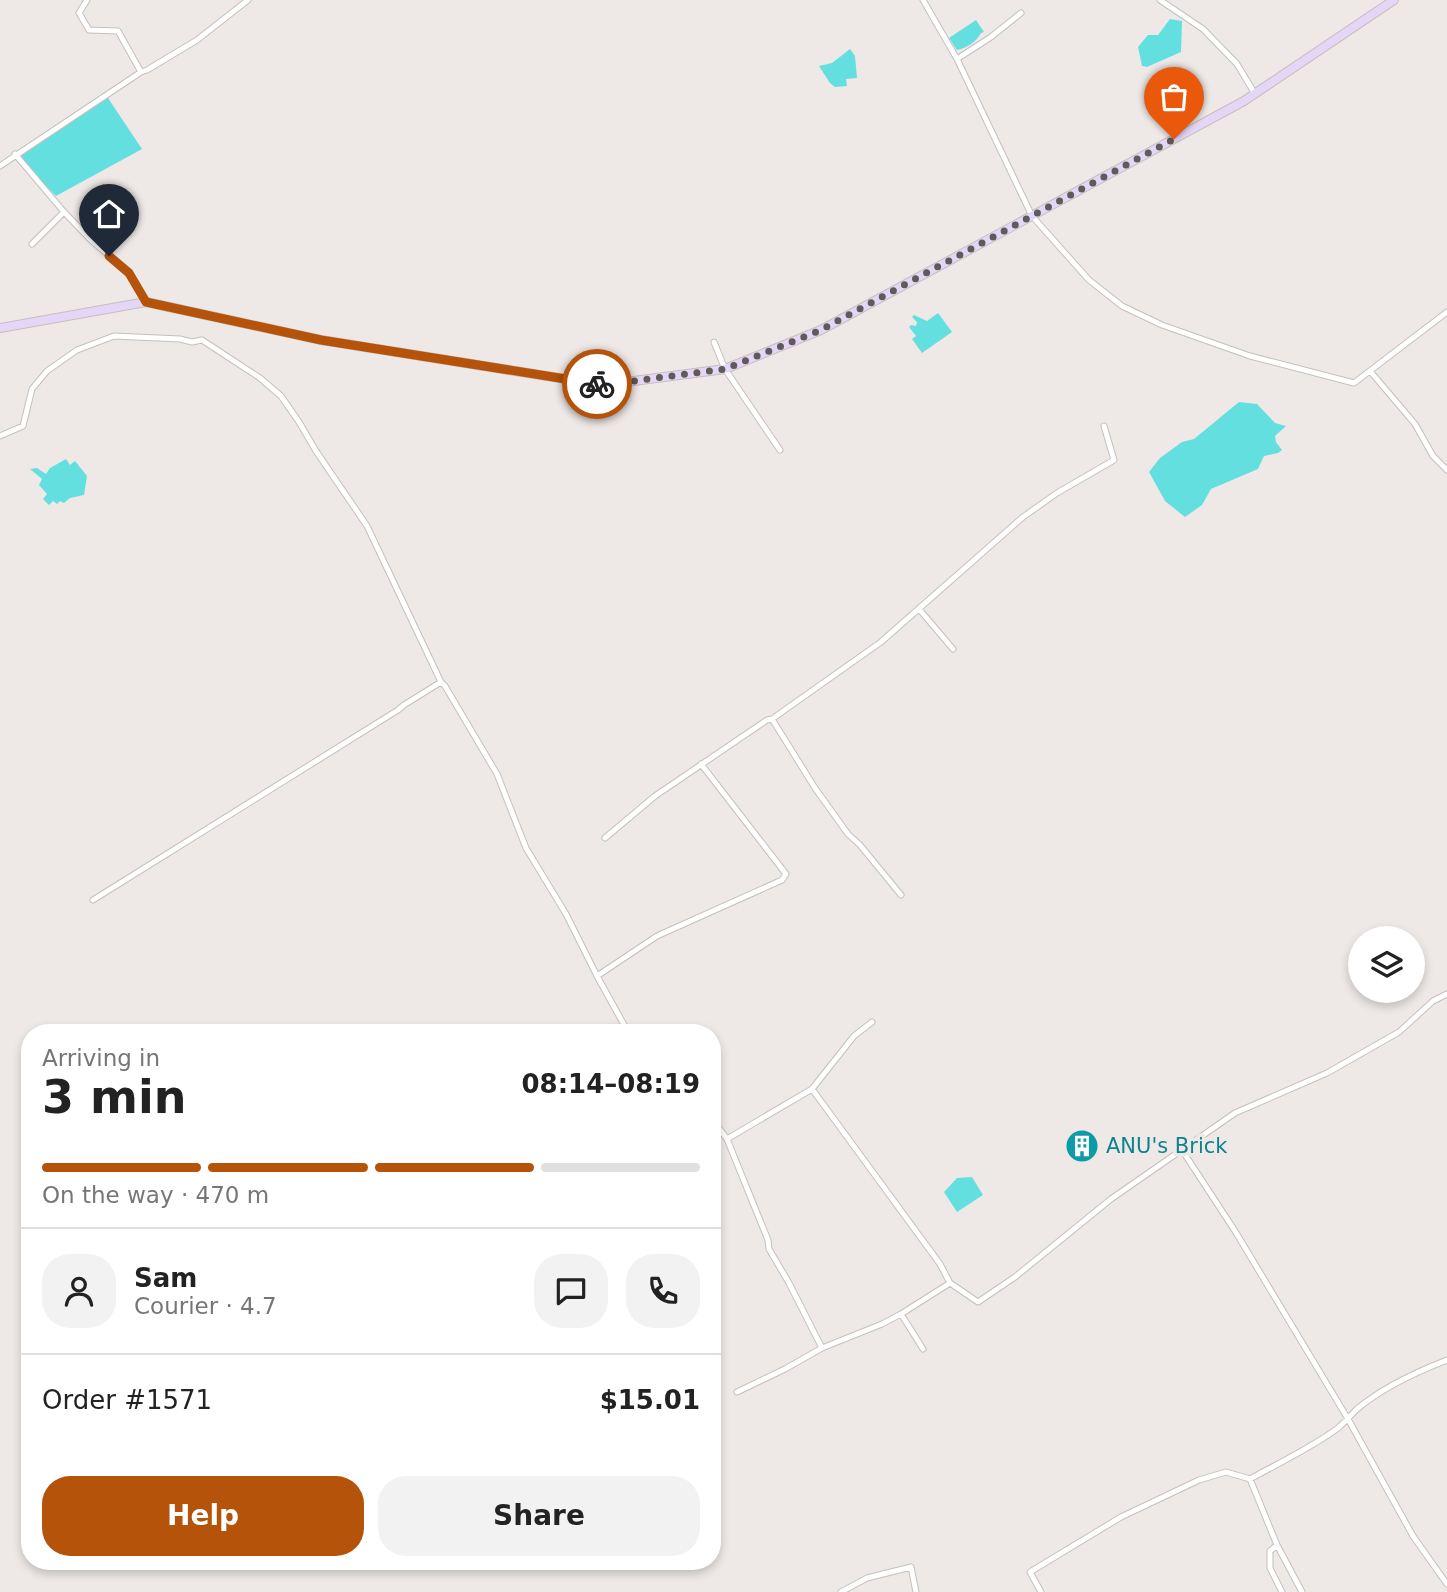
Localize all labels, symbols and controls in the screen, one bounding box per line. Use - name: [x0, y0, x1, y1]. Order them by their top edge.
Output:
- pin: [1144, 67, 1204, 139]
- icon: bag: [1155, 78, 1193, 116]
- pin: [79, 184, 139, 256]
- icon: home: [90, 195, 128, 233]
- courier: [562, 349, 632, 419]
- icon: bike: [578, 365, 616, 403]
- map controls: [1348, 926, 1425, 1003]
- button: layers: [1348, 926, 1425, 1003]
- text: Arriving in: [42, 1045, 160, 1071]
- text: 08:14–08:19: [521, 1069, 700, 1099]
- text: 3 min: [42, 1070, 186, 1124]
- building icon: ANU's Brick: [1063, 1127, 1101, 1165]
- place label: ANU's Brick: [1106, 1134, 1228, 1158]
- text: On the way · 470 m: [42, 1182, 269, 1208]
- button: person: [42, 1254, 116, 1328]
- button: chat: [534, 1254, 608, 1328]
- button: phone: [626, 1254, 700, 1328]
- text: Sam: [134, 1263, 197, 1293]
- text: Courier · 4.7: [134, 1293, 277, 1319]
- text: Order #1571: [42, 1385, 212, 1415]
- text: $15.01: [600, 1385, 700, 1415]
- button: Help: [42, 1476, 364, 1556]
- button: Share: [378, 1476, 700, 1556]

